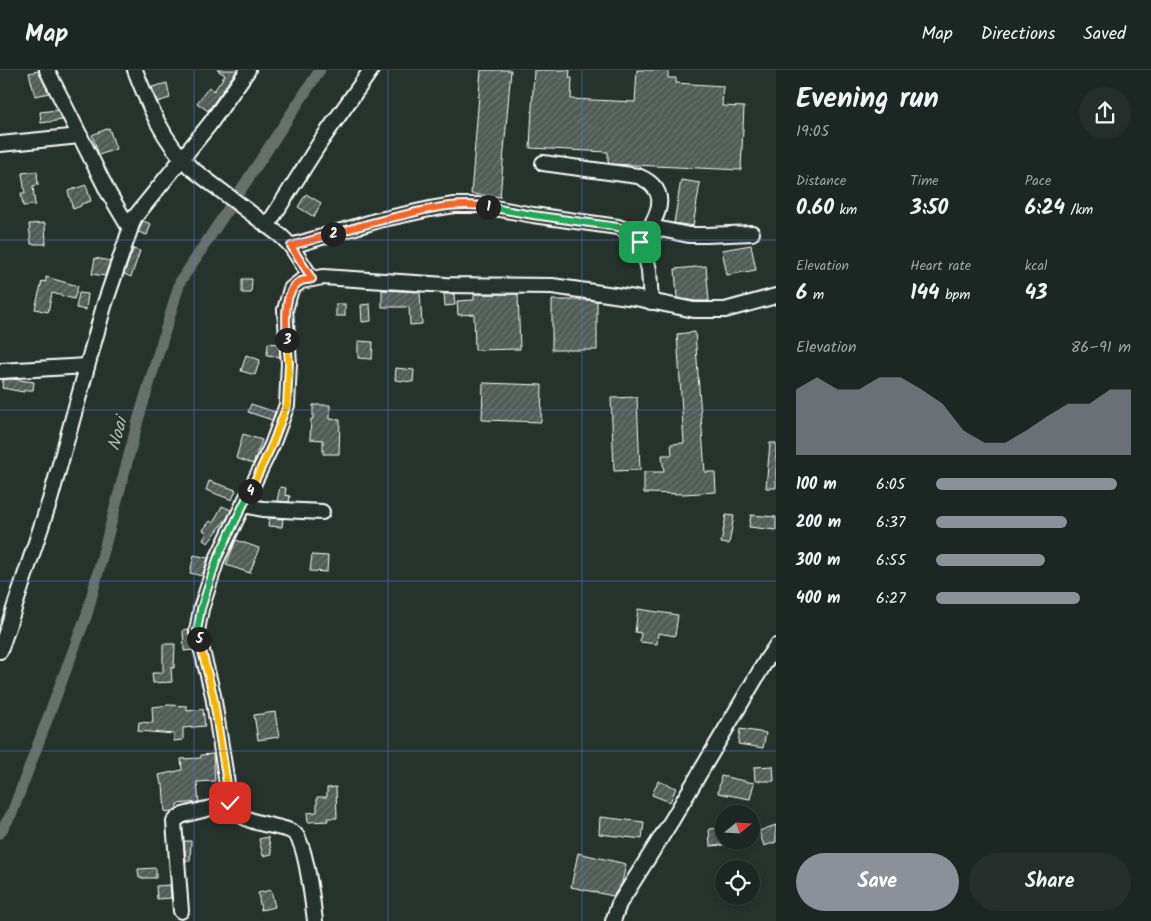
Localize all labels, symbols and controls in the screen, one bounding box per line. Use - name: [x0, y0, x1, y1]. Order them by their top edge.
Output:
- text: Map: [25, 15, 68, 54]
- text: Map: [921, 20, 953, 49]
- text: Directions: [981, 20, 1055, 49]
- text: Saved: [1083, 20, 1126, 49]
- text: Evening run: [796, 77, 939, 122]
- button: share: [1079, 87, 1131, 139]
- text: 19:05: [796, 119, 829, 144]
- text: Distance: [796, 170, 846, 192]
- text: Time: [910, 170, 939, 192]
- text: Pace: [1025, 170, 1051, 192]
- text: 0.60: [796, 192, 834, 225]
- text: 3:50: [910, 192, 948, 225]
- text: 6:24: [1025, 192, 1065, 225]
- pin: 1: [476, 194, 500, 220]
- text: 1: [486, 196, 491, 218]
- text: km: [834, 199, 857, 221]
- text: /km: [1065, 199, 1093, 221]
- pin: [619, 221, 661, 263]
- pin: 2: [320, 222, 346, 246]
- text: 2: [329, 223, 338, 245]
- icon: arrive: [626, 228, 654, 256]
- text: Elevation: [796, 255, 849, 277]
- text: Heart rate: [910, 255, 971, 277]
- text: kcal: [1025, 255, 1047, 277]
- text: 6: [796, 277, 807, 310]
- text: 144: [910, 277, 940, 310]
- text: 43: [1025, 277, 1048, 310]
- text: m: [807, 284, 824, 306]
- text: bpm: [940, 284, 970, 306]
- pin: 3: [274, 328, 300, 352]
- text: 3: [284, 329, 291, 351]
- text: Elevation: [796, 335, 857, 360]
- text: 86–91 m: [1071, 335, 1131, 360]
- water label: Noai: [100, 411, 138, 454]
- text: 100 m: [796, 472, 837, 497]
- text: 6:05: [876, 472, 905, 497]
- pin: 4: [238, 478, 262, 504]
- text: 4: [247, 480, 254, 502]
- text: 200 m: [796, 510, 841, 535]
- text: 6:37: [876, 510, 905, 535]
- text: 300 m: [796, 548, 840, 573]
- text: 6:55: [876, 548, 906, 573]
- text: 400 m: [796, 586, 840, 611]
- text: 6:27: [876, 586, 906, 611]
- pin: 5: [186, 626, 212, 652]
- text: 5: [196, 628, 203, 650]
- pin: [209, 782, 251, 824]
- icon: check: [216, 789, 244, 817]
- north arrow: [715, 805, 760, 850]
- map controls: [715, 805, 760, 905]
- button: Save: [796, 853, 959, 911]
- button: Share: [969, 853, 1131, 911]
- button: locate: [715, 860, 760, 905]

